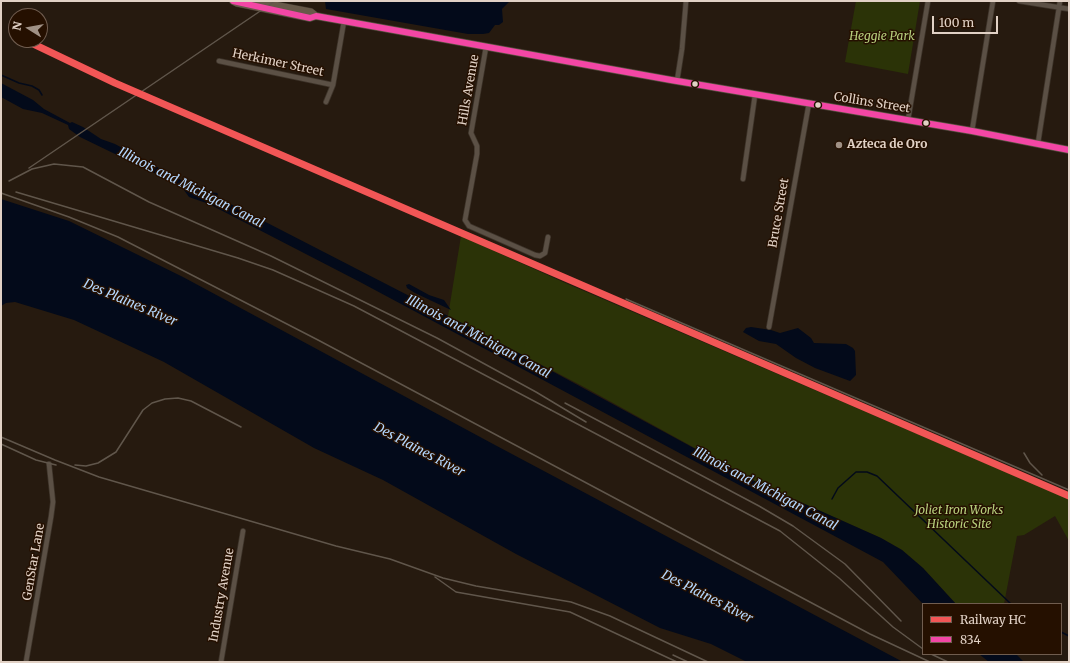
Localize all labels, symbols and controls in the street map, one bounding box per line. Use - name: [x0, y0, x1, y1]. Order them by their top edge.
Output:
- north arrow: [8, 8, 48, 48]
- scale bar: [934, 8, 1000, 34]
- text: 100 m: [939, 15, 974, 30]
- text: N: [9, 20, 25, 32]
- park label: Heggie Park: [849, 30, 915, 44]
- street label: Herkimer Street: [231, 46, 325, 80]
- street label: Hills Avenue: [456, 53, 482, 127]
- unlabelled marker: [690, 79, 700, 89]
- street label: Collins Street: [833, 90, 911, 116]
- unlabelled marker: [813, 100, 823, 110]
- unlabelled marker: [921, 118, 931, 128]
- place label: Azteca de Oro: [847, 138, 927, 152]
- marker: Azteca de Oro: [834, 140, 844, 150]
- water label: Illinois and Michigan Canal: [115, 144, 267, 232]
- street label: Bruce Street: [766, 177, 792, 249]
- water label: Des Plaines River: [81, 276, 179, 330]
- water label: Illinois and Michigan Canal: [403, 292, 553, 382]
- water label: Des Plaines River: [371, 420, 467, 480]
- water label: Illinois and Michigan Canal: [690, 444, 840, 534]
- park label: Joliet Iron Works Historic Site: [915, 504, 1003, 532]
- street label: GenStar Lane: [20, 522, 48, 602]
- street label: Industry Avenue: [207, 547, 237, 643]
- water label: Des Plaines River: [659, 567, 755, 627]
- legend: [922, 603, 1062, 655]
- text: Railway HC: [960, 612, 1026, 627]
- text: 834: [960, 632, 981, 647]

